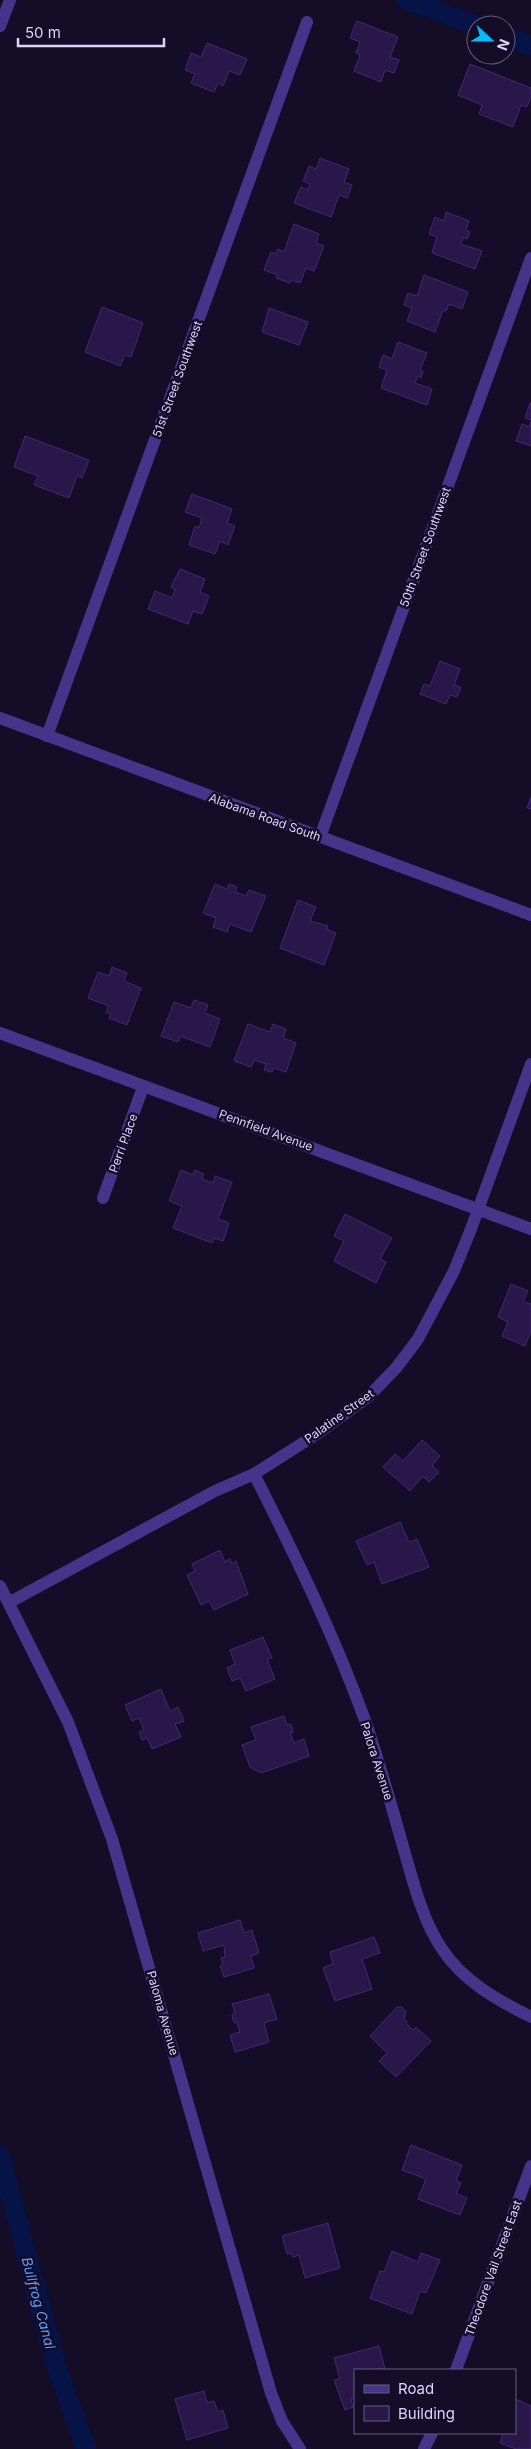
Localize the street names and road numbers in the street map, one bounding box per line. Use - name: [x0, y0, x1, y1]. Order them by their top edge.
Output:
- street label: 51st Street Southwest: [149, 319, 205, 439]
- street label: 50th Street Southwest: [396, 485, 454, 609]
- street label: Alabama Road South: [207, 790, 323, 844]
- street label: Pennfield Avenue: [217, 1106, 315, 1154]
- street label: Perri Place: [105, 1112, 141, 1174]
- street label: Palatine Street: [301, 1386, 377, 1446]
- street label: Palora Avenue: [357, 1720, 397, 1802]
- street label: Paloma Avenue: [144, 1969, 182, 2057]
- street label: Theodore Vail Street East: [461, 2198, 525, 2338]

